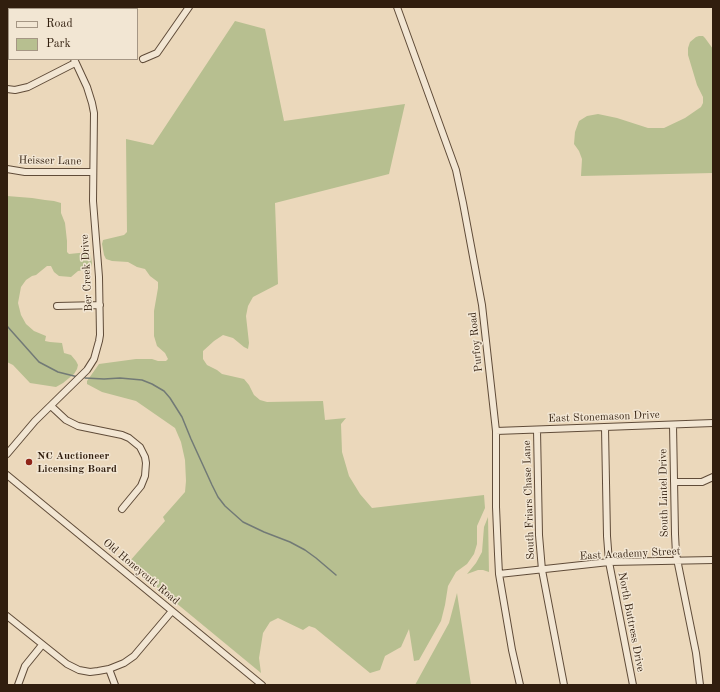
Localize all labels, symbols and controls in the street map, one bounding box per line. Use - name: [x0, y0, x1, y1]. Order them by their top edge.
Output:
- legend: [8, 8, 138, 60]
- text: Road: [46, 18, 73, 30]
- text: Park: [46, 38, 71, 50]
- street label: Heisser Lane: [19, 154, 81, 168]
- street label: Ber Creek Drive: [78, 234, 96, 312]
- street label: Purfoy Road: [466, 311, 486, 373]
- street label: East Stonemason Drive: [548, 408, 660, 426]
- street label: South Friars Chase Lane: [520, 440, 538, 560]
- place label: NC Auctioneer Licensing Board: [37, 449, 117, 475]
- street label: South Lintel Drive: [657, 449, 671, 537]
- marker: NC Auctioneer Licensing Board: [24, 457, 34, 467]
- street label: Old Honeycutt Road: [100, 536, 182, 608]
- street label: East Academy Street: [579, 545, 681, 563]
- street label: North Buttress Drive: [615, 571, 647, 673]

